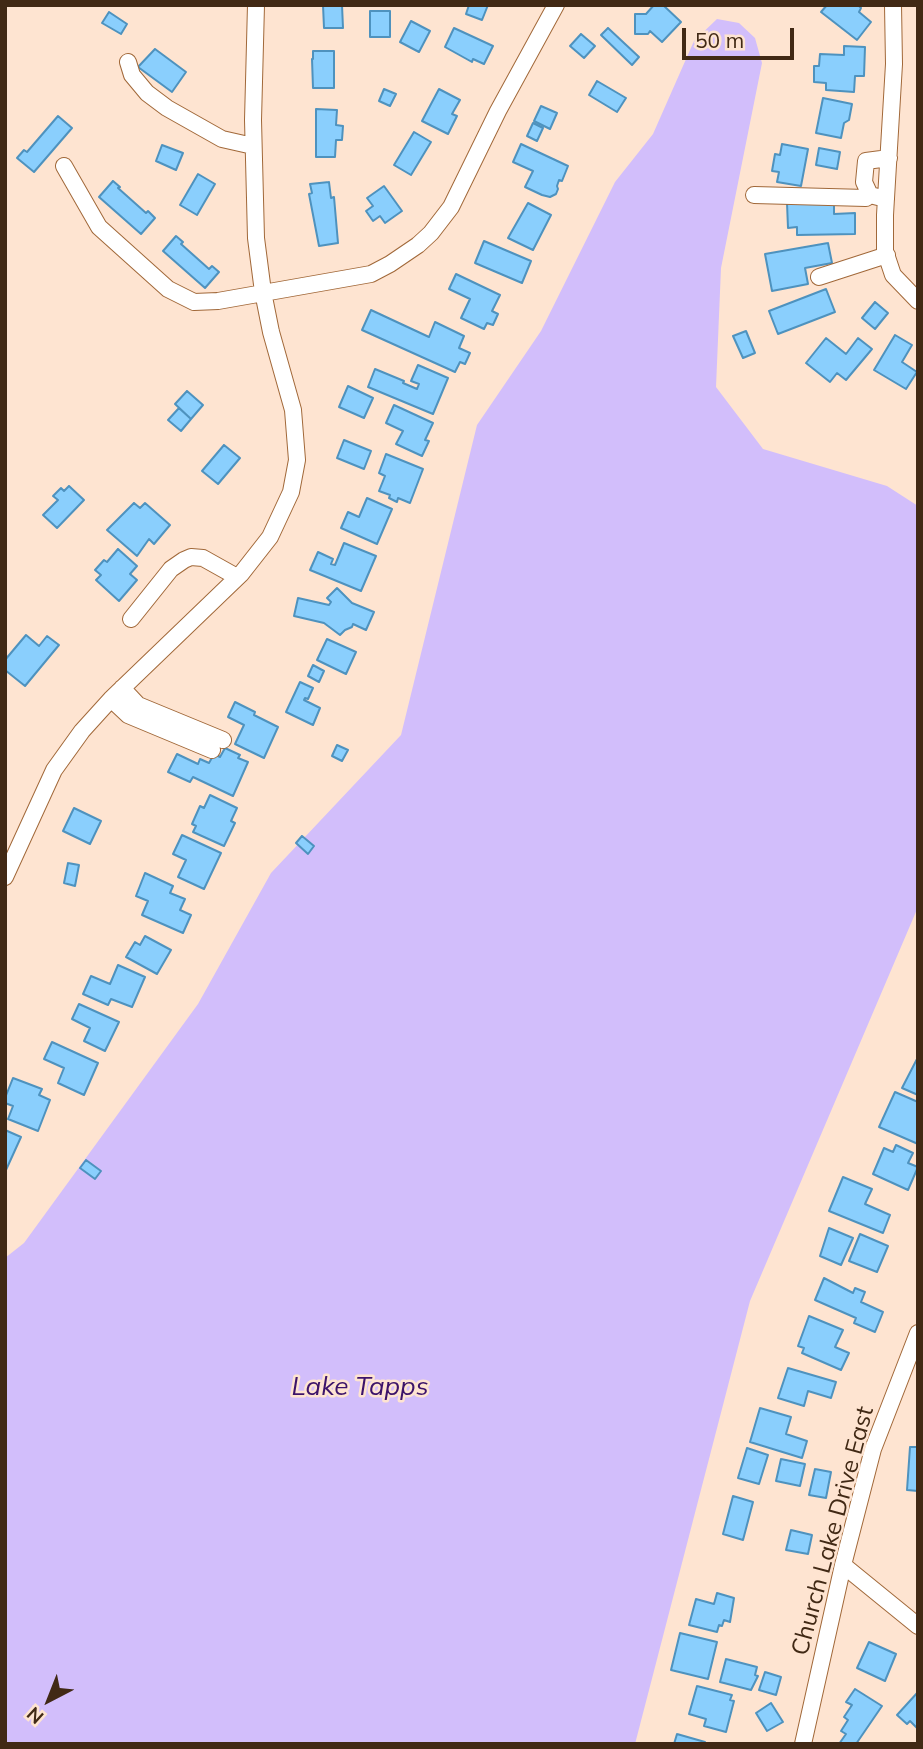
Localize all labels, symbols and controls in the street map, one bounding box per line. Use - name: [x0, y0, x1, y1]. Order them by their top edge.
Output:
- scale bar: [685, 14, 797, 58]
- text: 50 m: [695, 27, 744, 53]
- water label: Lake Tapps: [291, 1371, 429, 1403]
- street label: Church Lake Drive East: [786, 1403, 880, 1659]
- north arrow: [14, 1665, 84, 1735]
- text: N: [22, 1702, 48, 1729]

